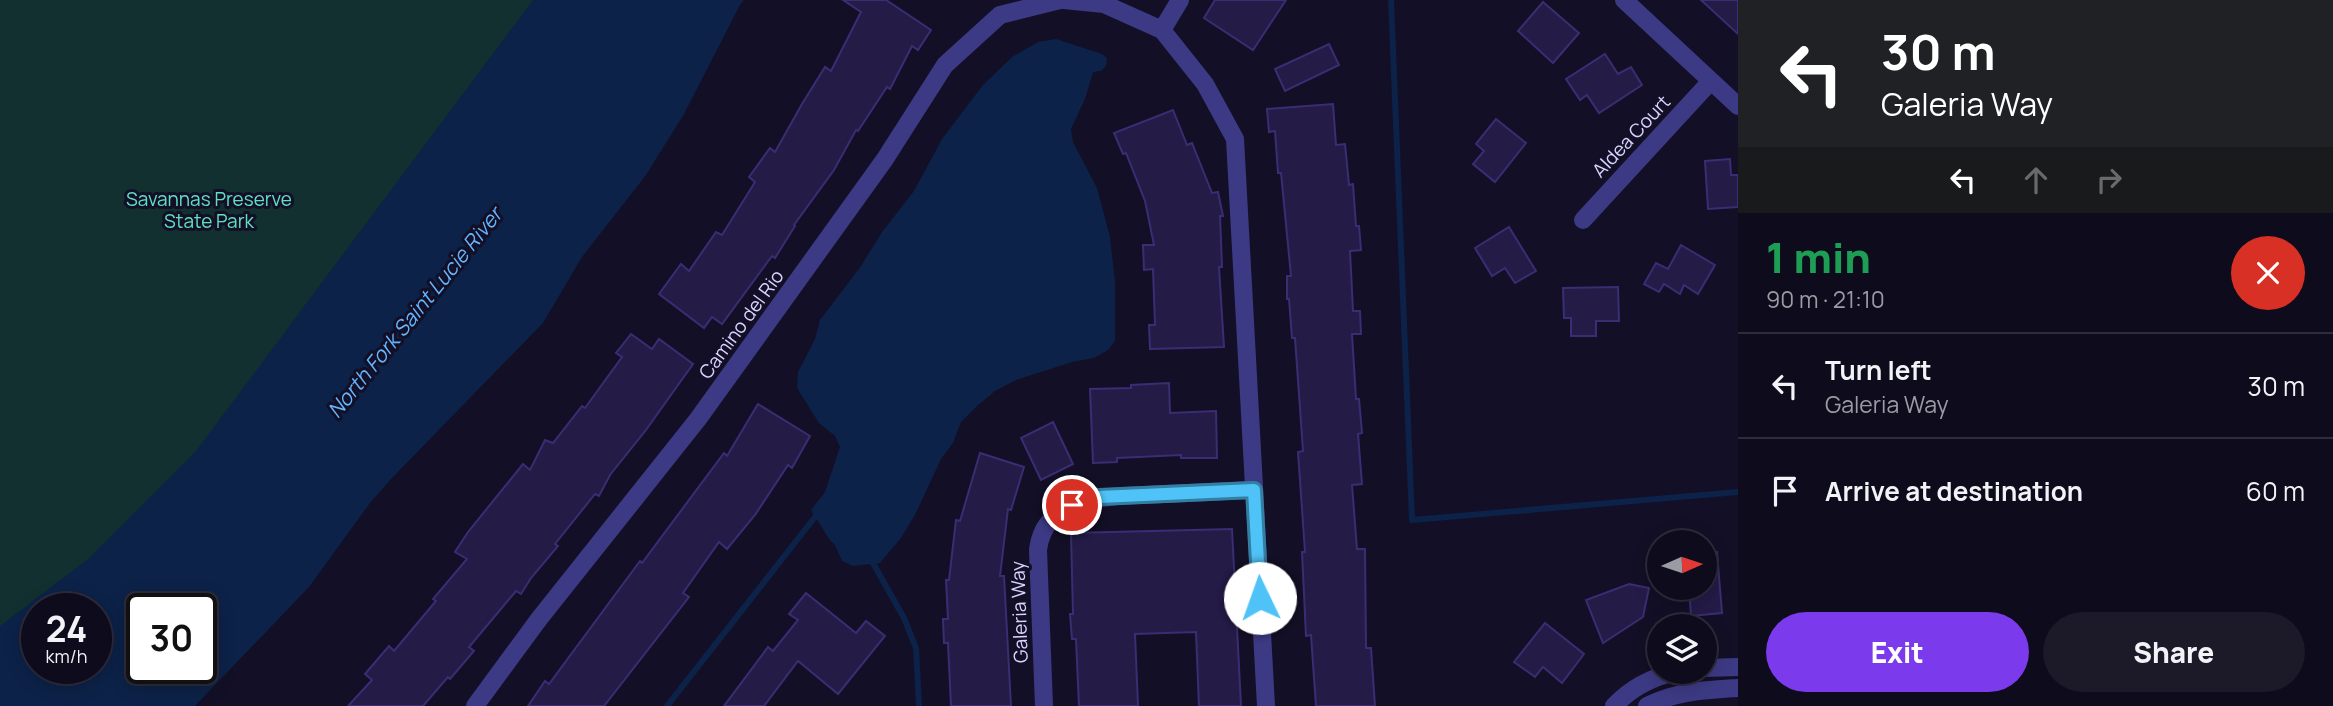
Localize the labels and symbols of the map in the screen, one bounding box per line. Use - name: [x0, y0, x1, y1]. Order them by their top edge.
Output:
- street label: Aldea Court: [1586, 89, 1676, 183]
- park label: Savannas Preserve State Park: [126, 186, 292, 234]
- water label: North Fork Saint Lucie River: [321, 199, 509, 423]
- street label: Camino del Rio: [693, 264, 789, 384]
- pin: [1042, 475, 1102, 535]
- north arrow: [1647, 530, 1717, 600]
- street label: Galeria Way: [1004, 561, 1034, 663]
- position arrow: [1223, 561, 1297, 635]
- speed limit sign: 30: [126, 593, 217, 684]

